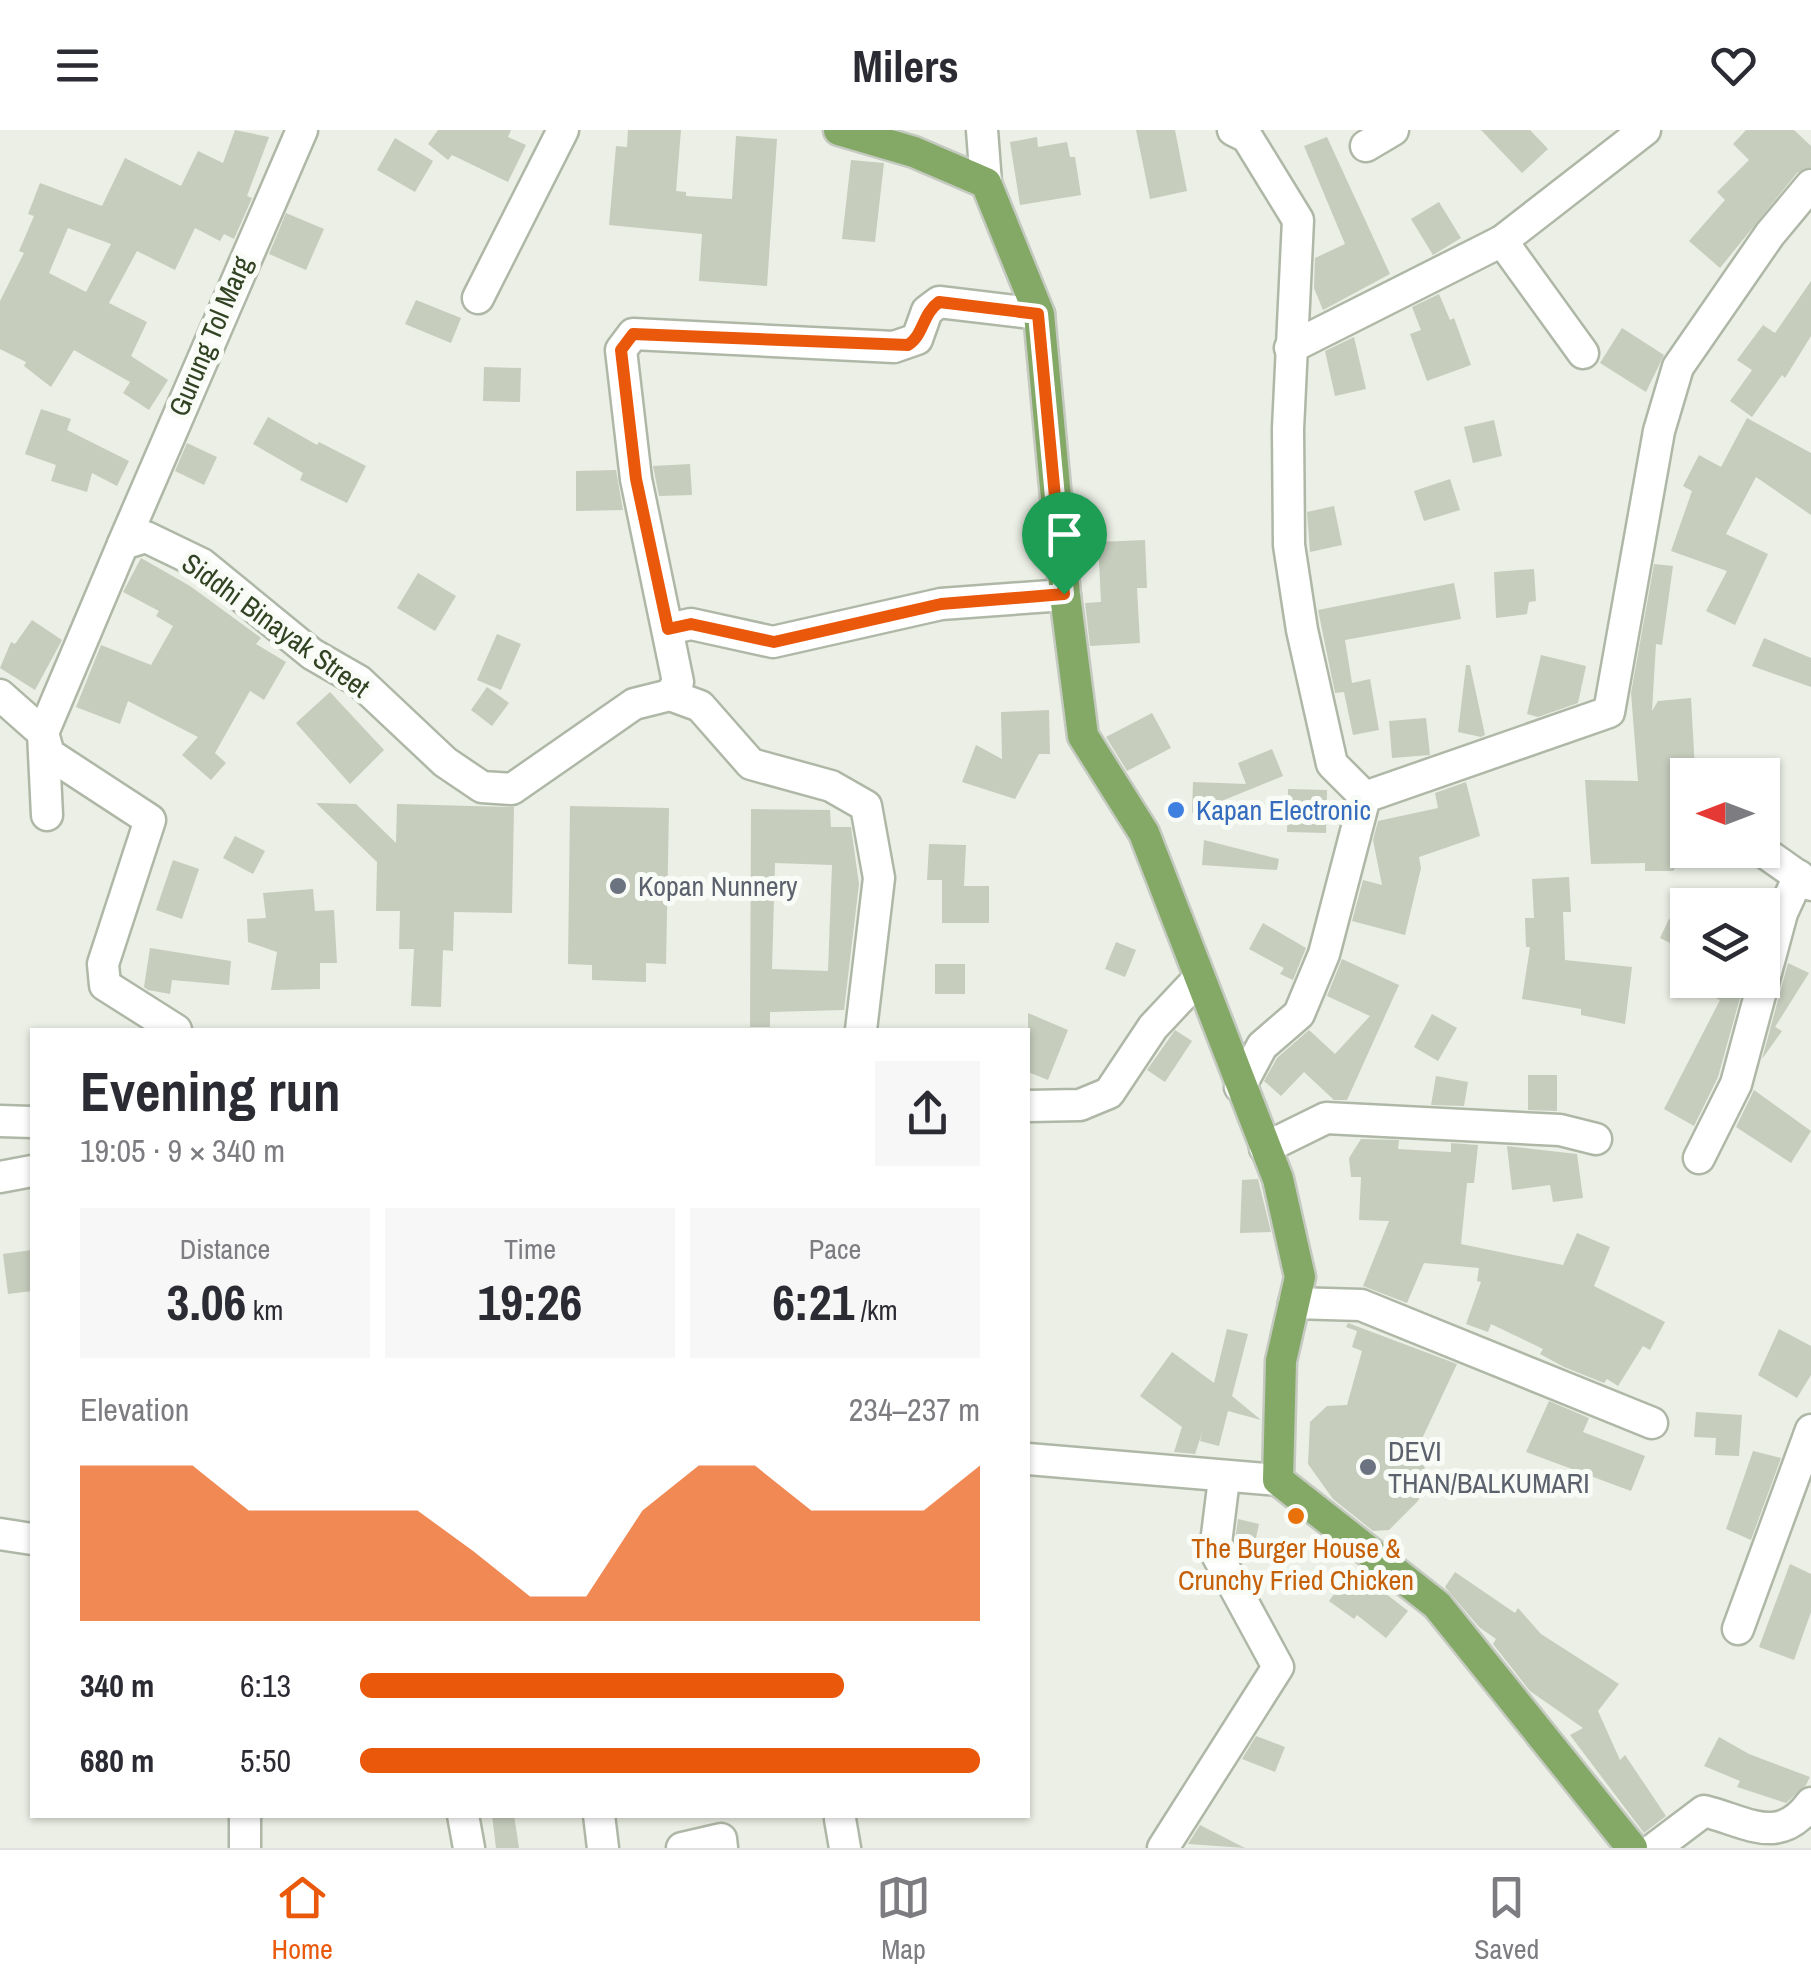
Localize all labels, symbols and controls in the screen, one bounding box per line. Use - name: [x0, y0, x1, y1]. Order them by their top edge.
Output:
- text: Milers: [852, 35, 959, 96]
- icon: menu: [50, 38, 105, 93]
- icon: heart: [1706, 38, 1761, 93]
- street label: Gurung Tol Marg: [159, 250, 261, 422]
- pin: [1022, 492, 1107, 595]
- icon: arrive: [1037, 507, 1092, 562]
- street label: Siddhi Binayak Street: [174, 544, 378, 706]
- north arrow: [1670, 758, 1780, 868]
- map controls: [1670, 758, 1780, 998]
- place label: Kapan Electronic: [1196, 791, 1371, 829]
- marker: Kapan Electronic: [1165, 799, 1187, 821]
- place label: Kopan Nunnery: [638, 867, 798, 905]
- marker: Kopan Nunnery: [607, 875, 629, 897]
- button: layers: [1670, 888, 1780, 998]
- text: Evening run: [80, 1054, 341, 1128]
- button: share: [875, 1061, 980, 1166]
- text: 19:05 · 9 × 340 m: [80, 1129, 285, 1172]
- text: Distance: [180, 1230, 270, 1268]
- text: Time: [504, 1230, 556, 1268]
- text: Pace: [809, 1230, 861, 1268]
- text: 3.06: [167, 1268, 246, 1336]
- text: 19:26: [478, 1268, 582, 1336]
- text: 6:21: [772, 1268, 854, 1336]
- text: km: [246, 1291, 283, 1329]
- text: /km: [854, 1291, 898, 1329]
- text: Elevation: [80, 1388, 189, 1431]
- text: 234–237 m: [849, 1388, 980, 1431]
- place label: DEVI THAN/BALKUMARI: [1388, 1432, 1590, 1502]
- marker: DEVI THAN/BALKUMARI: [1357, 1456, 1379, 1478]
- marker: The Burger House & Crunchy Fried Chicken: [1285, 1505, 1307, 1527]
- place label: The Burger House & Crunchy Fried Chicken: [1178, 1529, 1414, 1599]
- text: 340 m: [80, 1664, 154, 1707]
- text: 6:13: [240, 1664, 291, 1707]
- text: 680 m: [80, 1739, 154, 1782]
- text: 5:50: [240, 1739, 291, 1782]
- tab: Home: [272, 1870, 333, 1968]
- tab: Map: [876, 1870, 931, 1968]
- tab: Saved: [1474, 1870, 1539, 1968]

